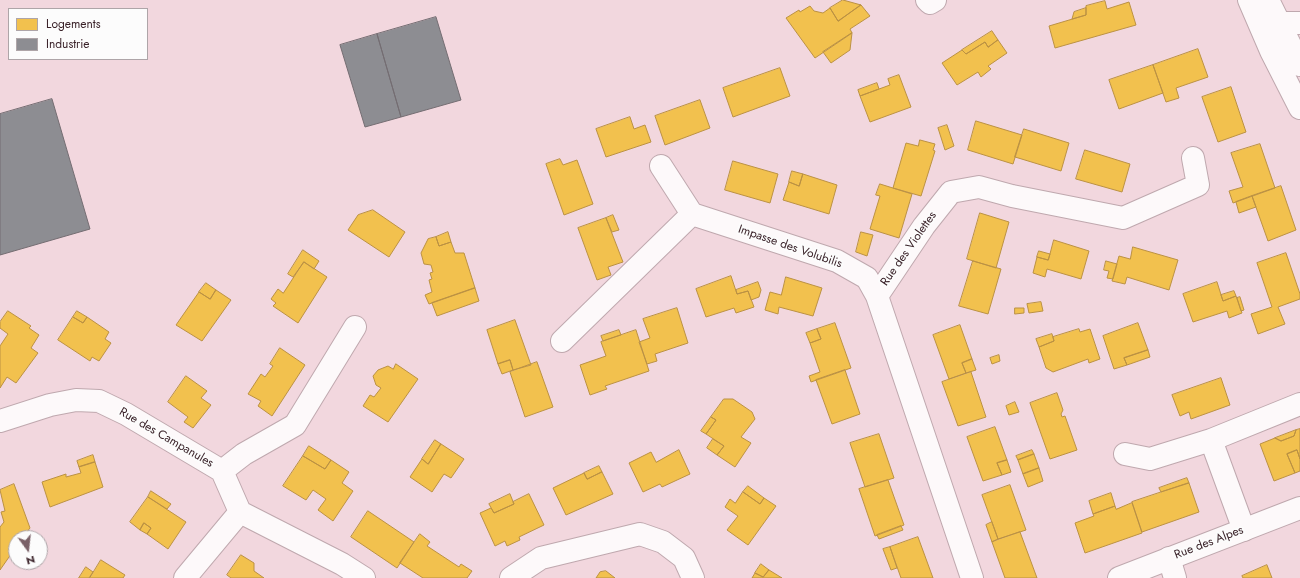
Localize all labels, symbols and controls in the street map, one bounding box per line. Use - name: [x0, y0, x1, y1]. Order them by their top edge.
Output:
- legend: [8, 8, 148, 60]
- text: Logements: [46, 15, 101, 33]
- text: Industrie: [46, 35, 90, 53]
- street label: Rue des Violettes: [878, 209, 940, 289]
- street label: Impasse des Volubilis: [736, 222, 844, 272]
- street label: Rue des Campanules: [116, 405, 216, 471]
- street label: Rue des Alpes: [1172, 523, 1246, 563]
- north arrow: [8, 530, 48, 570]
- text: N: [25, 552, 37, 569]

